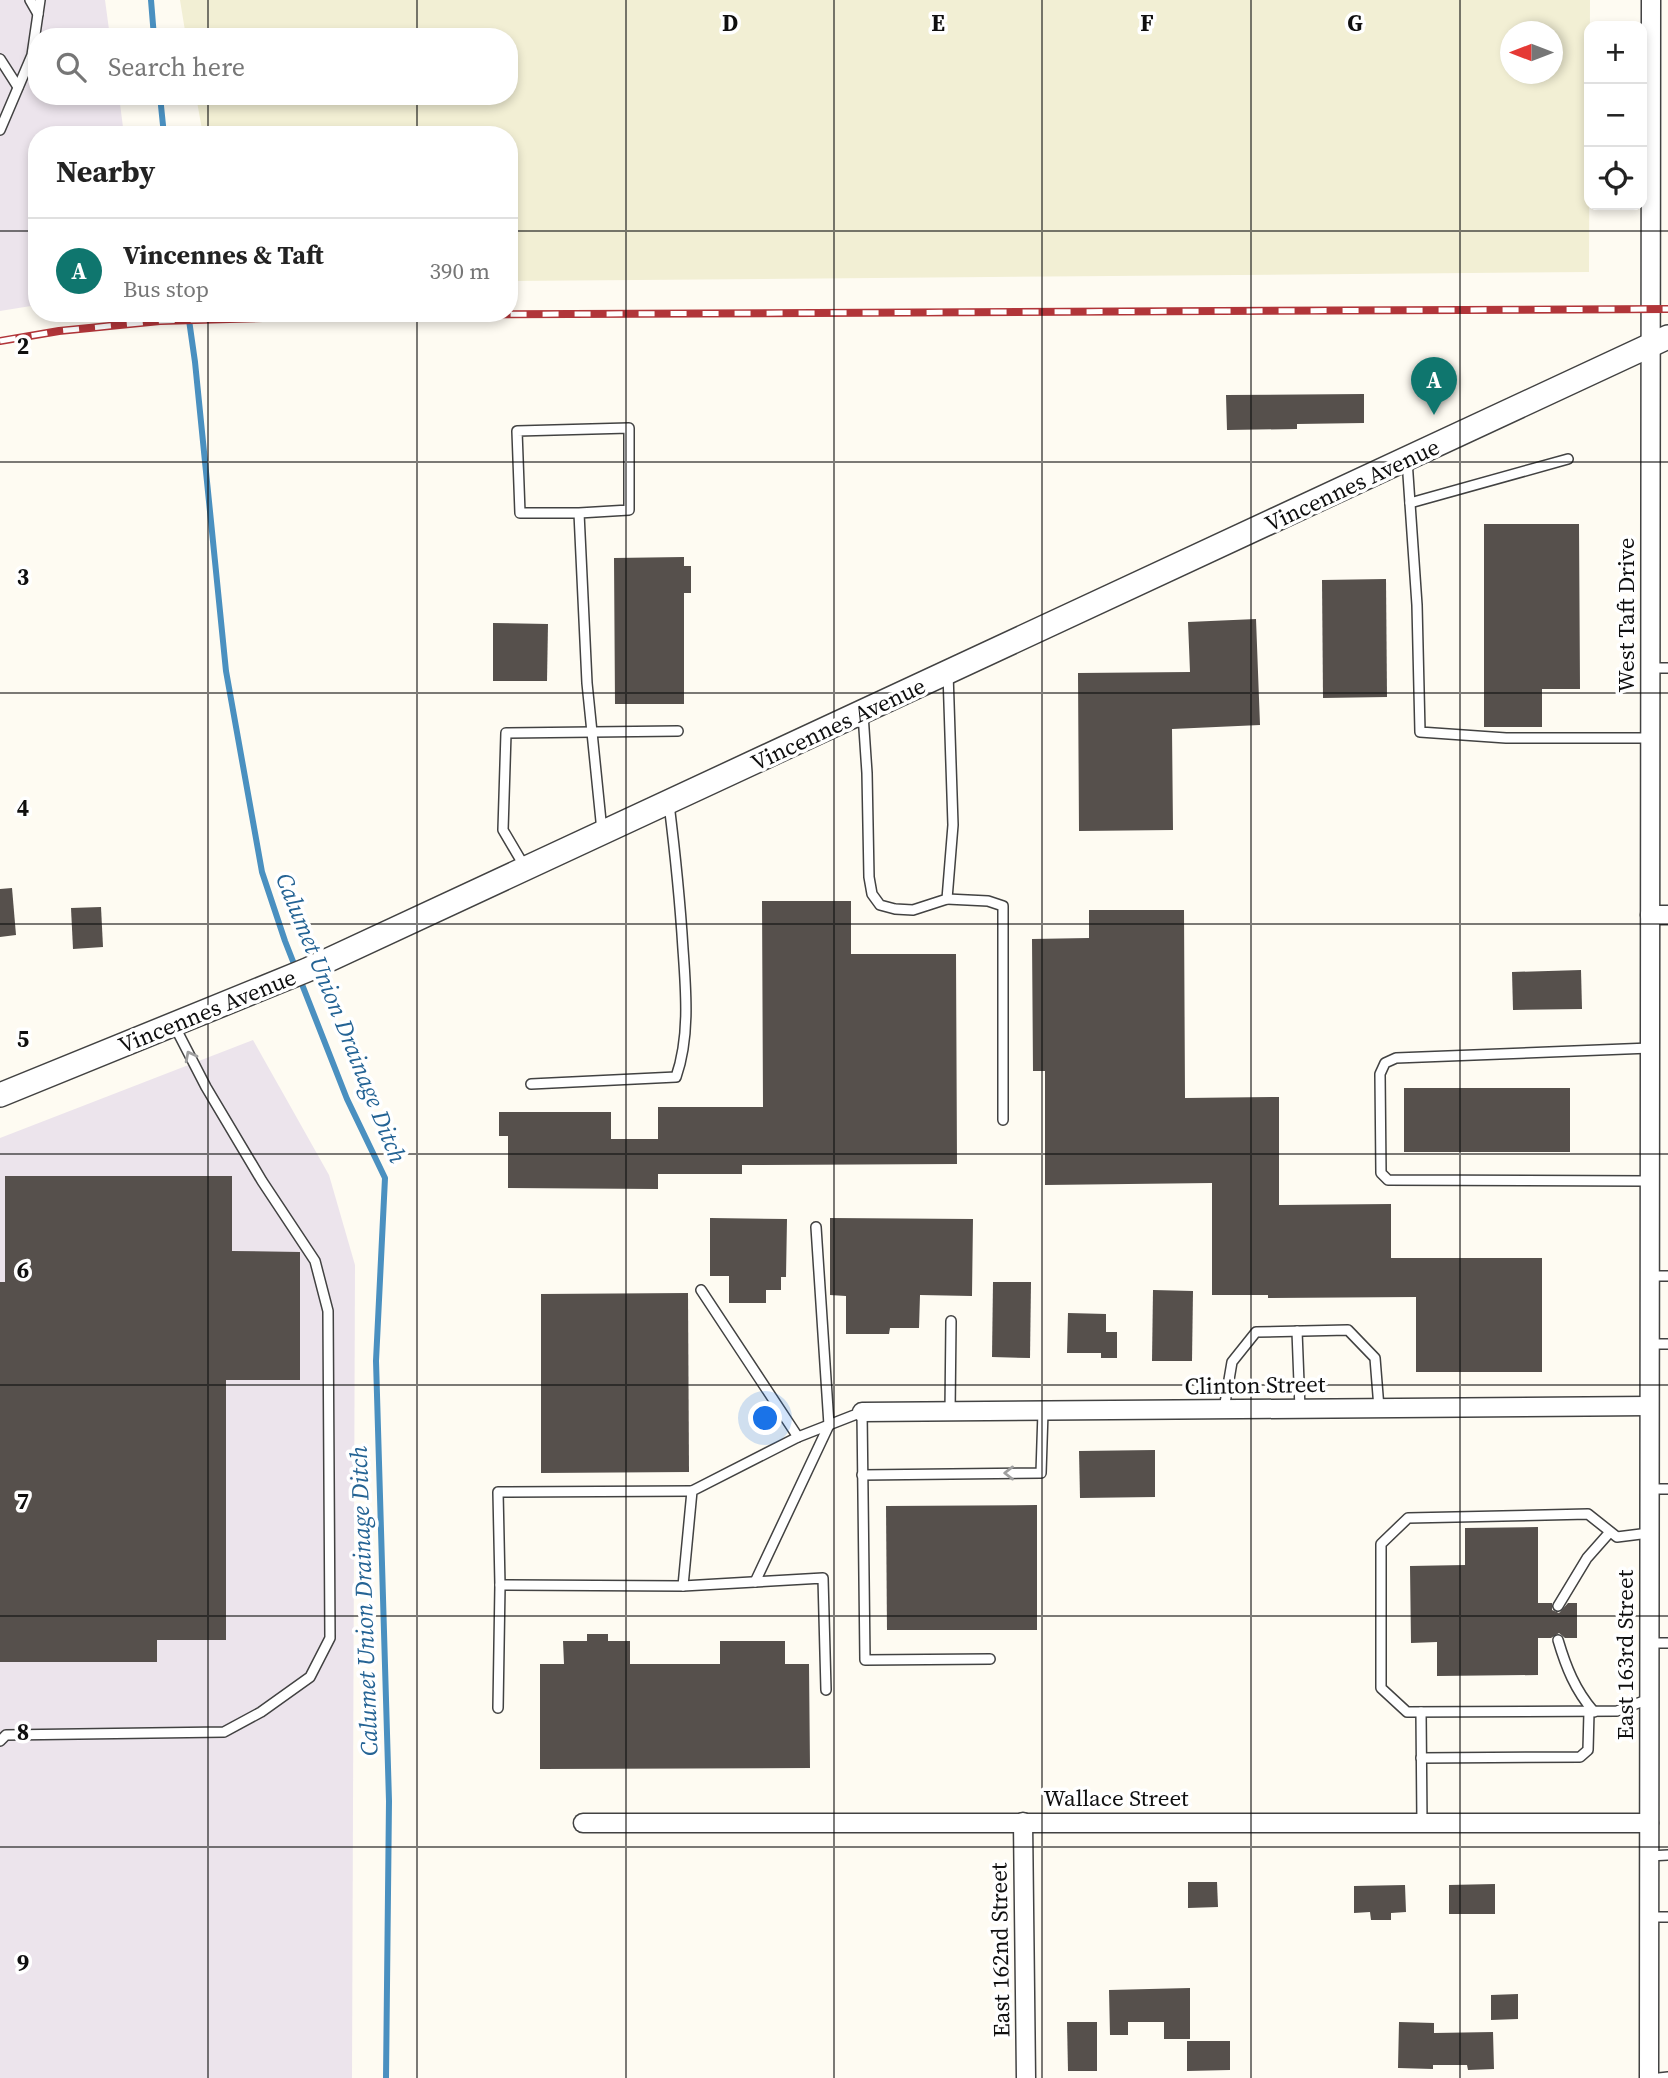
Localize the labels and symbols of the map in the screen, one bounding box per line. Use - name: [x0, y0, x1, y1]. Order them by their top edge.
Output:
- text: D: [722, 7, 738, 39]
- text: E: [931, 7, 945, 39]
- text: F: [1140, 7, 1154, 39]
- text: G: [1347, 7, 1363, 39]
- north arrow: [1500, 21, 1563, 84]
- text: 2: [17, 330, 29, 362]
- pin: A: [1411, 357, 1457, 415]
- street label: Vincennes Avenue: [1260, 431, 1444, 539]
- street label: West Taft Drive: [1610, 538, 1642, 692]
- text: 3: [17, 561, 29, 593]
- street label: Vincennes Avenue: [746, 670, 930, 778]
- text: 4: [17, 792, 29, 824]
- water label: Calumet Union Drainage Ditch: [268, 868, 415, 1168]
- street label: Vincennes Avenue: [113, 961, 301, 1061]
- text: 5: [17, 1023, 29, 1055]
- one-way arrow: [184, 1051, 198, 1063]
- text: 6: [17, 1254, 29, 1286]
- street label: Clinton Street: [1184, 1368, 1326, 1402]
- your location: [748, 1401, 782, 1435]
- water label: Calumet Union Drainage Ditch: [342, 1445, 385, 1757]
- one-way arrow: [1004, 1465, 1014, 1481]
- text: 7: [17, 1485, 29, 1517]
- street label: East 163rd Street: [1609, 1569, 1641, 1740]
- text: 8: [17, 1716, 29, 1748]
- street label: Wallace Street: [1043, 1782, 1189, 1814]
- street label: East 162nd Street: [982, 1862, 1018, 2038]
- text: 9: [17, 1947, 29, 1979]

